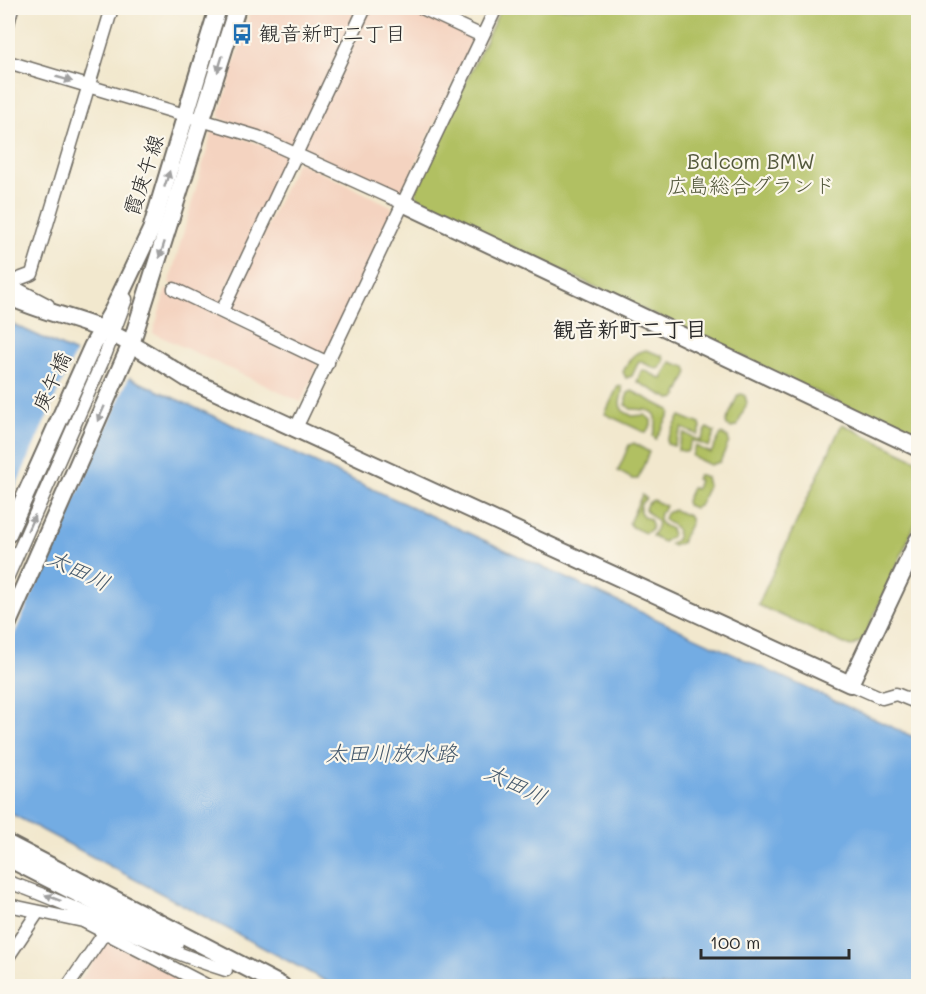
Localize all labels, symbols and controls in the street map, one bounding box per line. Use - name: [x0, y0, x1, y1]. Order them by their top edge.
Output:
- place label: 観音新町二丁目: [259, 19, 406, 46]
- bus stop icon: 観音新町二丁目: [230, 22, 254, 46]
- one-way arrow: [215, 55, 224, 73]
- one-way arrow: [55, 75, 73, 84]
- street label: 霞庚午線: [117, 130, 168, 219]
- park label: Balcom BMW 広島総合グランド: [667, 147, 835, 198]
- one-way arrow: [163, 170, 172, 188]
- one-way arrow: [157, 241, 167, 259]
- district label: 観音新町二丁目: [553, 314, 707, 343]
- street label: 庚午橋: [25, 347, 76, 416]
- one-way arrow: [96, 405, 105, 422]
- one-way arrow: [27, 514, 36, 532]
- water label: 太田川: [43, 542, 115, 597]
- water label: 太田川放水路: [325, 738, 459, 767]
- water label: 太田川: [480, 756, 552, 811]
- one-way arrow: [44, 893, 62, 903]
- scale bar: [701, 922, 850, 960]
- text: 100 m: [710, 930, 760, 954]

